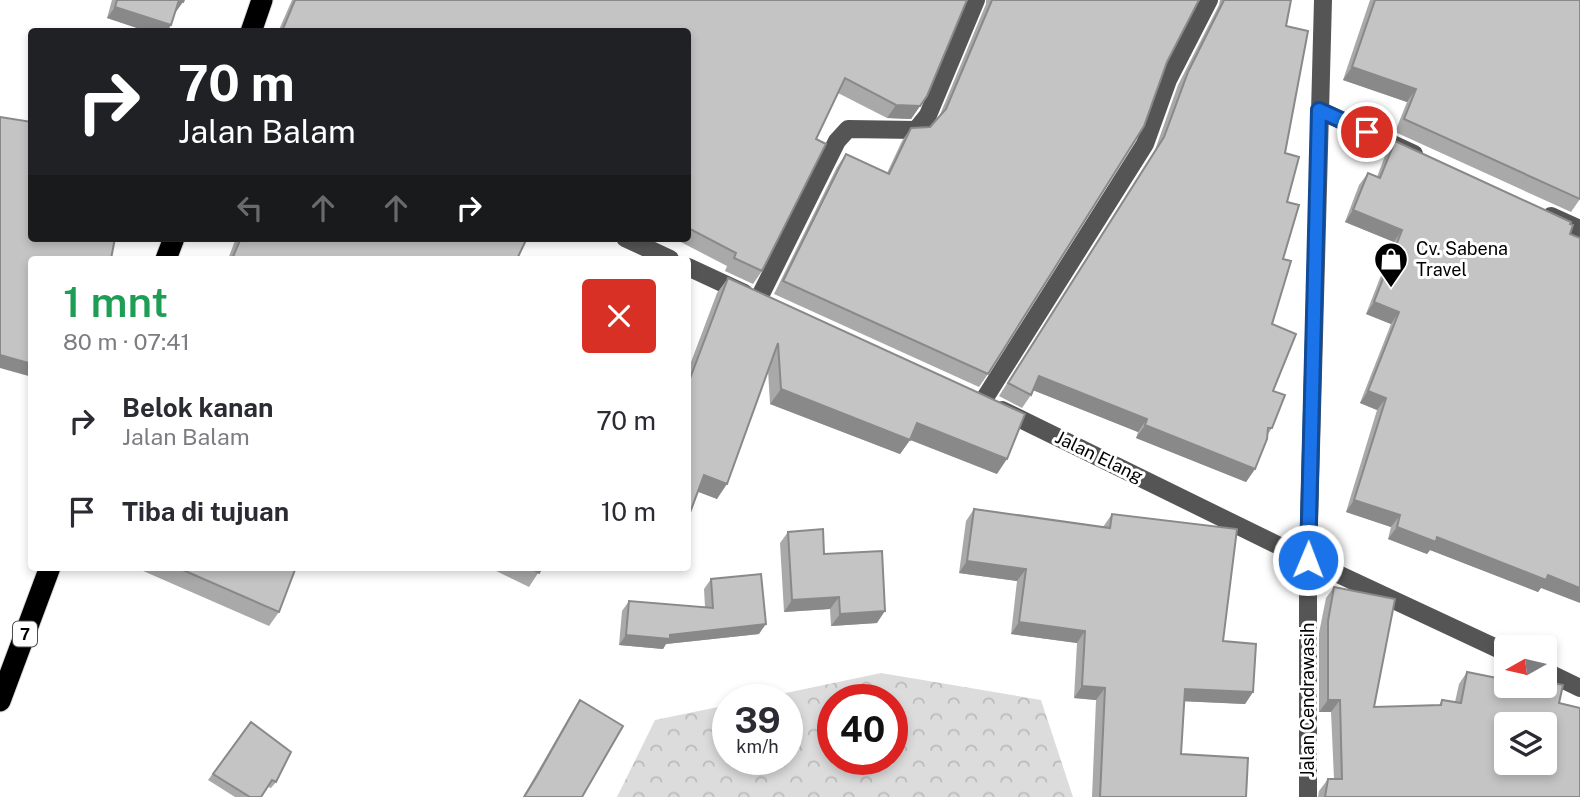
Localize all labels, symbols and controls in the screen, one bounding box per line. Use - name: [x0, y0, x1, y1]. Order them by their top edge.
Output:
- text: 70 m: [178, 54, 295, 112]
- icon: right: [63, 56, 154, 147]
- pin: [1337, 102, 1397, 162]
- text: Jalan Balam: [178, 113, 356, 150]
- icon: arrive: [1348, 113, 1386, 151]
- icon: left: [231, 189, 269, 227]
- icon: ahead: [304, 189, 342, 227]
- icon: ahead: [377, 189, 415, 227]
- icon: right: [450, 189, 488, 227]
- place label: Cv. Sabena Travel: [1416, 238, 1508, 280]
- shop icon: Cv. Sabena Travel: [1372, 240, 1410, 289]
- text: 1 mnt: [63, 277, 168, 326]
- button: close: [582, 279, 656, 353]
- text: 80 m · 07:41: [63, 328, 190, 355]
- text: Belok kanan: [122, 392, 273, 423]
- icon: right: [63, 402, 101, 440]
- text: 70 m: [596, 405, 656, 436]
- text: Jalan Balam: [122, 423, 250, 450]
- street label: Jalan Elang: [1052, 426, 1146, 487]
- icon: arrive: [63, 493, 101, 531]
- text: Tiba di tujuan: [122, 496, 289, 527]
- text: 10 m: [601, 496, 656, 527]
- position arrow: [1271, 523, 1345, 597]
- road number: 7: [13, 622, 37, 646]
- street label: Jalan Cendrawasih: [1297, 623, 1318, 777]
- north arrow: [1494, 635, 1558, 698]
- map controls: [1494, 635, 1557, 775]
- speed limit sign: 40: [817, 684, 908, 775]
- text: 39: [734, 700, 781, 741]
- button: layers: [1494, 712, 1557, 775]
- text: km/h: [736, 736, 779, 757]

